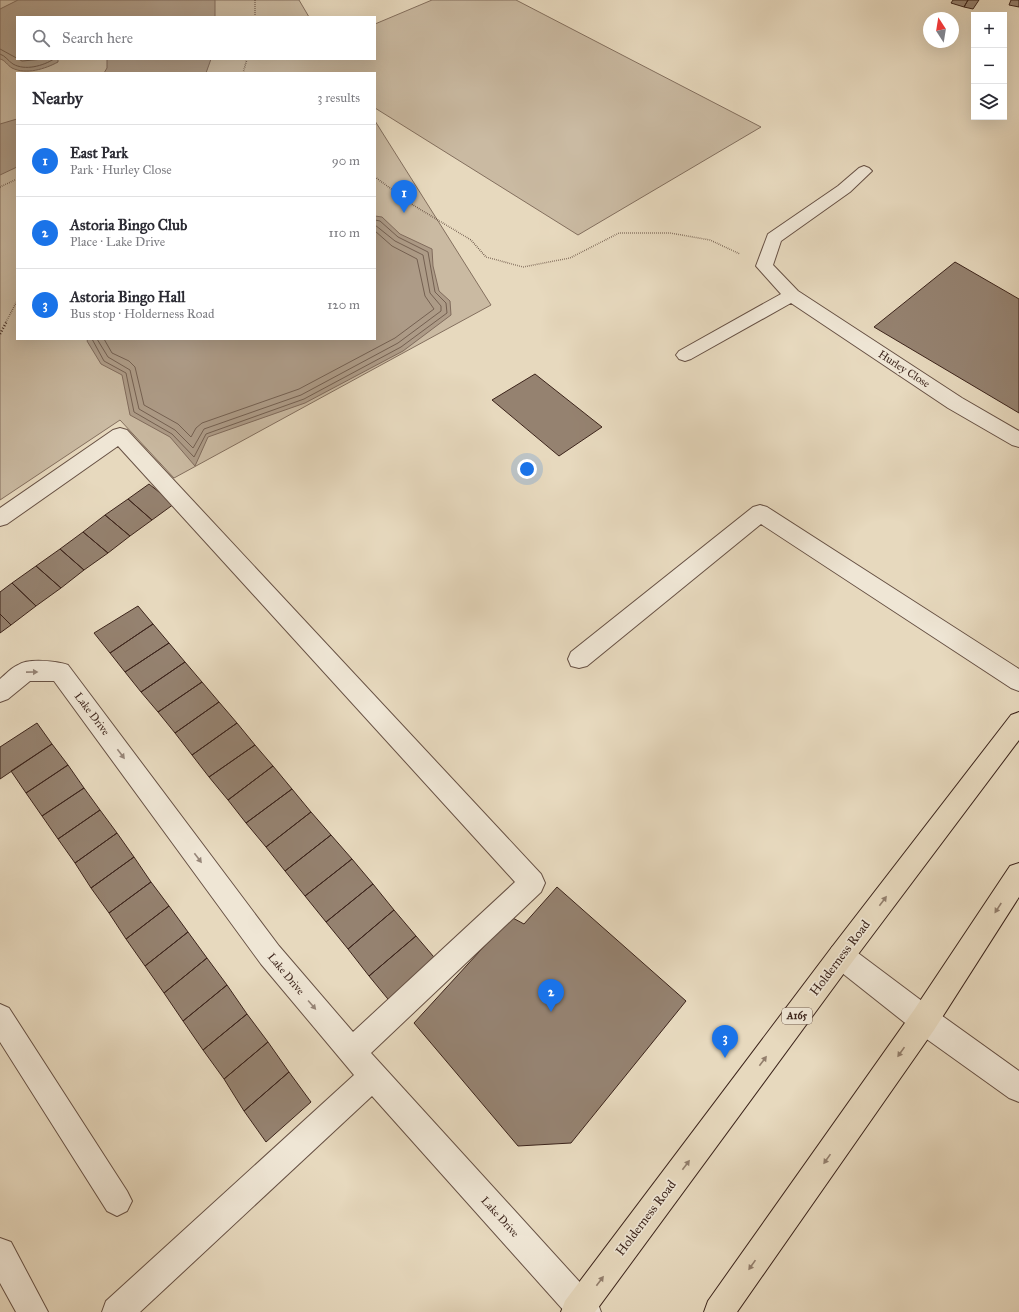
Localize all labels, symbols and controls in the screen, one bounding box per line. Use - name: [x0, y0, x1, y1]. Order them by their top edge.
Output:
- north arrow: [923, 12, 959, 48]
- map controls: [971, 12, 1007, 120]
- button: +: [971, 12, 1007, 48]
- search box: [16, 16, 376, 60]
- icon: search: [30, 27, 52, 49]
- text: Search here: [62, 29, 133, 47]
- button: −: [971, 48, 1007, 84]
- button: layers: [971, 84, 1007, 120]
- text: Nearby: [32, 88, 83, 109]
- text: 3 results: [317, 90, 360, 106]
- text: East Park: [70, 144, 128, 162]
- text: 1: [42, 153, 48, 169]
- text: 90 m: [332, 153, 360, 169]
- text: Park · Hurley Close: [70, 162, 172, 178]
- pin: 1: [391, 180, 417, 213]
- text: Astoria Bingo Club: [70, 216, 187, 234]
- text: 2: [42, 225, 48, 241]
- text: 110 m: [328, 225, 360, 241]
- text: Place · Lake Drive: [70, 234, 165, 250]
- text: Astoria Bingo Hall: [70, 288, 185, 306]
- text: 3: [42, 297, 48, 313]
- text: 120 m: [327, 297, 360, 313]
- text: Bus stop · Holderness Road: [70, 306, 214, 322]
- street label: Hurley Close: [876, 347, 933, 391]
- your location: [517, 459, 537, 479]
- one-way arrow: [26, 669, 39, 675]
- street label: Lake Drive: [72, 690, 113, 738]
- one-way arrow: [117, 748, 125, 759]
- one-way arrow: [194, 853, 202, 863]
- one-way arrow: [879, 895, 887, 906]
- one-way arrow: [994, 902, 1001, 913]
- street label: Holderness Road: [806, 917, 874, 999]
- street label: Lake Drive: [265, 951, 307, 998]
- pin: 2: [538, 979, 564, 1012]
- one-way arrow: [308, 999, 317, 1010]
- road number: A165: [782, 1008, 812, 1024]
- pin: 3: [712, 1025, 738, 1058]
- one-way arrow: [897, 1047, 905, 1058]
- one-way arrow: [759, 1055, 767, 1066]
- one-way arrow: [823, 1153, 831, 1164]
- one-way arrow: [682, 1160, 690, 1171]
- street label: Holderness Road: [612, 1177, 680, 1259]
- street label: Lake Drive: [478, 1194, 522, 1240]
- one-way arrow: [748, 1260, 756, 1270]
- one-way arrow: [596, 1275, 604, 1286]

